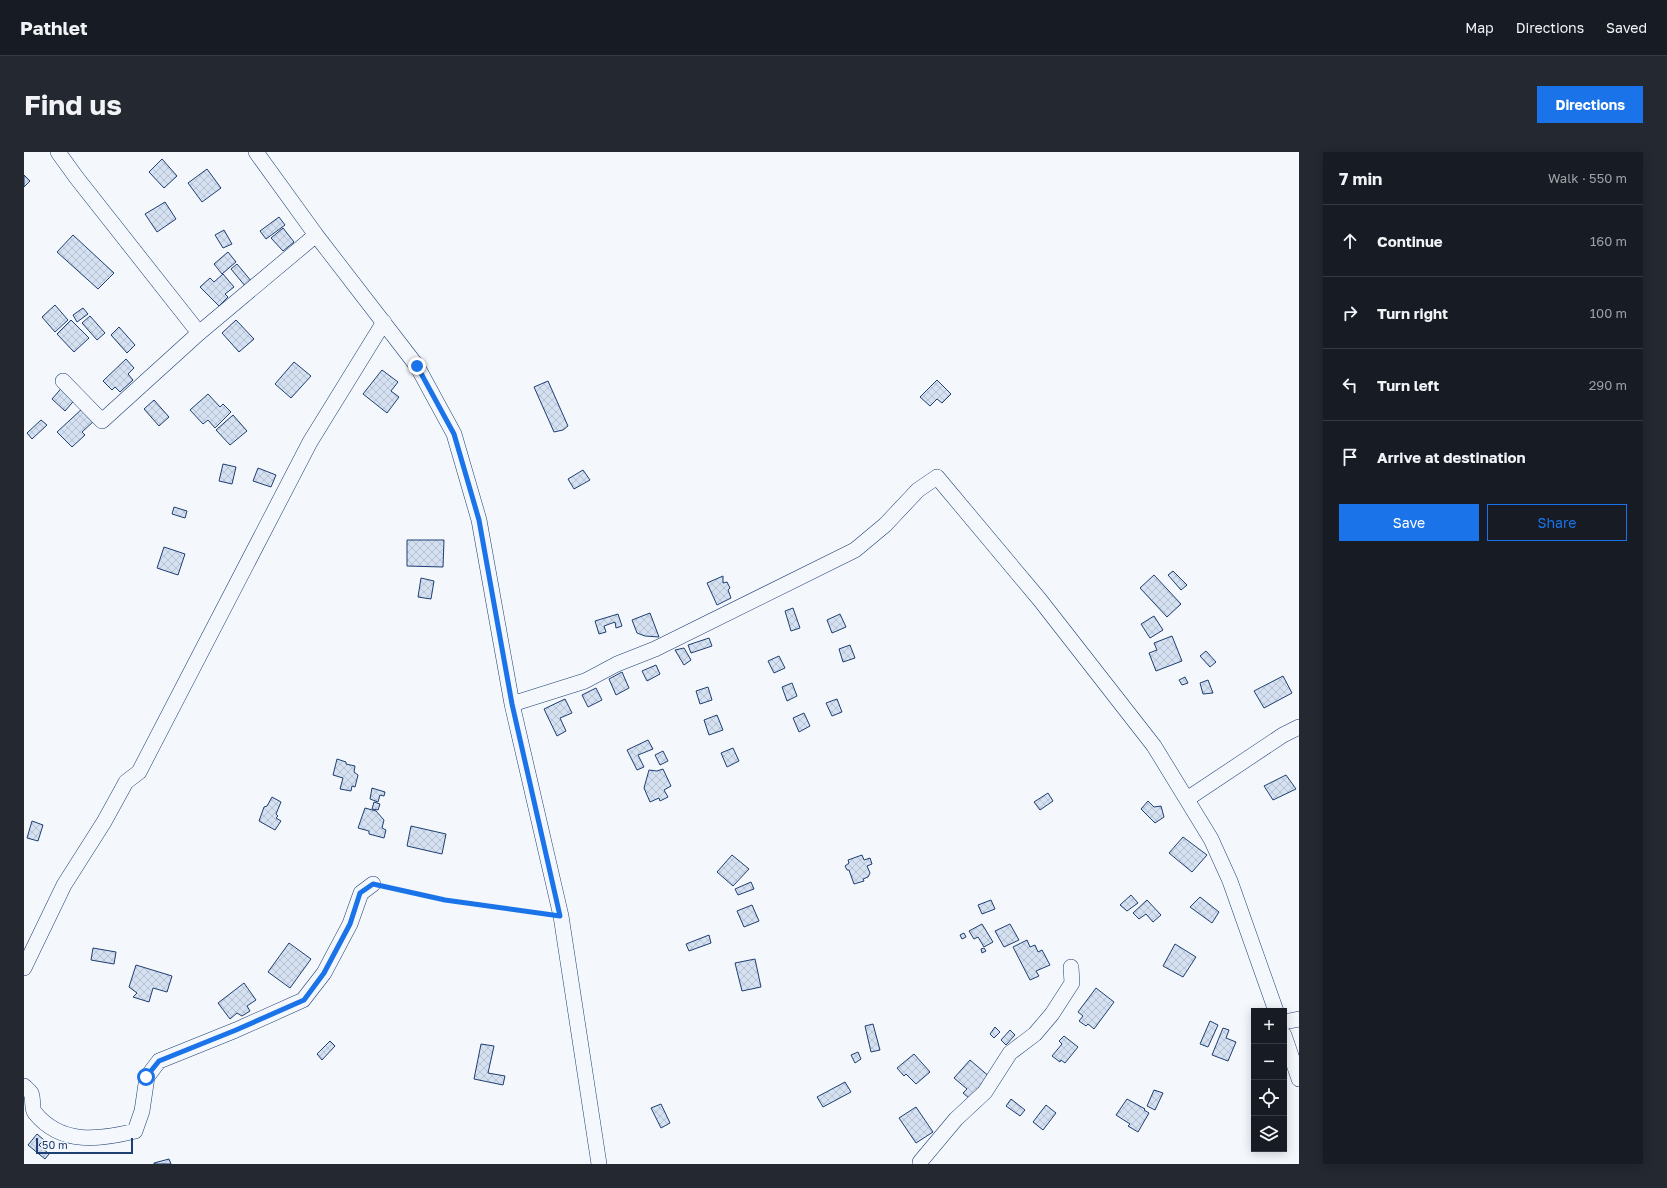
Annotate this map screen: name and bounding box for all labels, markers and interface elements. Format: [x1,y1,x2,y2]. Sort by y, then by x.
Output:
text: Pathlet [20,16,88,39]
text: Map [1465,19,1494,36]
text: Directions [1516,19,1584,36]
text: Saved [1606,19,1647,36]
button: Directions [1537,86,1643,123]
text: Find us [24,88,122,121]
text: 7 min [1339,168,1382,189]
text: Walk · 550 m [1548,170,1627,186]
icon: ahead [1339,230,1361,252]
text: Continue [1377,232,1443,250]
text: 160 m [1590,233,1627,249]
icon: right [1339,302,1361,324]
text: Turn right [1377,304,1448,322]
text: 100 m [1590,305,1627,321]
route end [408,357,426,375]
icon: left [1339,374,1361,396]
text: Turn left [1377,376,1439,394]
text: 290 m [1589,377,1627,393]
icon: arrive [1339,446,1361,468]
text: Arrive at destination [1377,448,1526,466]
button: Save [1339,504,1479,541]
button: Share [1487,504,1627,541]
map controls [1251,1008,1287,1152]
button: + [1251,1008,1287,1044]
button: − [1251,1044,1287,1080]
route start [137,1068,155,1086]
button: locate [1251,1080,1287,1116]
button: layers [1251,1116,1287,1152]
scale bar [36,1136,133,1155]
text: 50 m [42,1138,68,1151]

